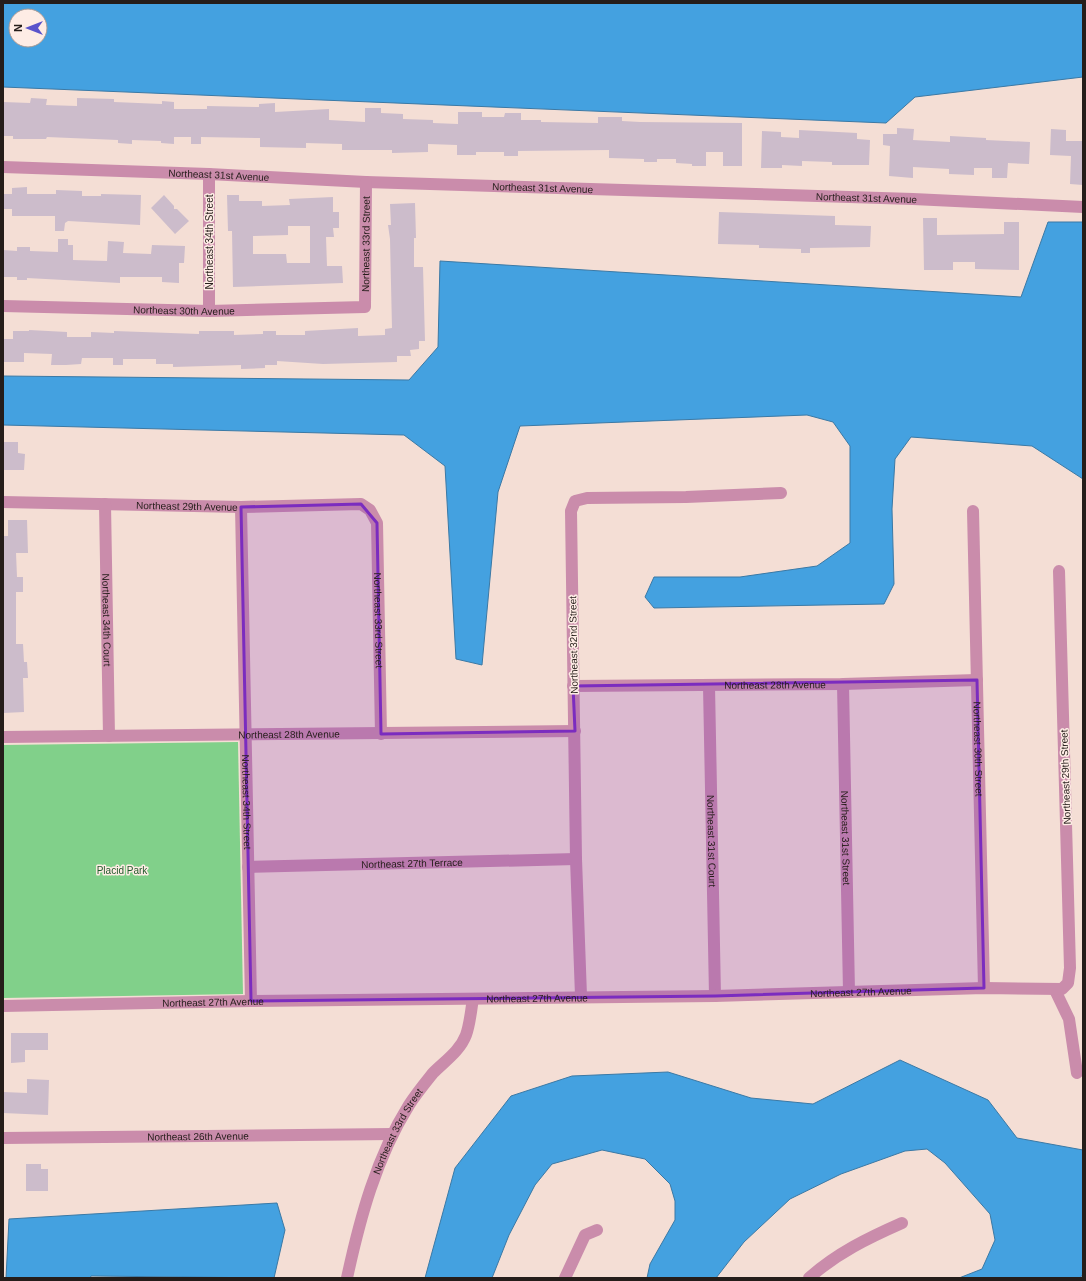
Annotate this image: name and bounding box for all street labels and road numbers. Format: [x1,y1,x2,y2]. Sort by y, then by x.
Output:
street label: Northeast 31st Avenue [168,168,270,183]
street label: Northeast 31st Avenue [492,181,594,195]
street label: Northeast 31st Avenue [816,191,918,205]
street label: Northeast 34th Street [204,194,215,290]
street label: Northeast 33rd Street [360,196,372,292]
street label: Northeast 30th Avenue [133,304,235,317]
street label: Northeast 29th Avenue [136,500,238,513]
street label: Northeast 33rd Street [372,572,385,668]
street label: Northeast 34th Court [100,573,113,667]
street label: Northeast 32nd Street [567,596,580,694]
street label: Northeast 28th Avenue [724,679,826,691]
street label: Northeast 30th Street [971,701,985,797]
street label: Northeast 28th Avenue [238,728,340,741]
street label: Northeast 29th Street [1058,729,1073,825]
street label: Northeast 34th Street [240,754,253,850]
street label: Northeast 31st Street [839,791,852,886]
street label: Northeast 31st Court [705,795,718,887]
street label: Northeast 27th Terrace [361,857,463,870]
street label: Northeast 27th Avenue [810,985,912,999]
street label: Northeast 27th Avenue [486,992,588,1004]
street label: Northeast 27th Avenue [162,996,264,1009]
street label: Northeast 33rd Street [371,1086,425,1176]
street label: Northeast 26th Avenue [147,1130,249,1143]

